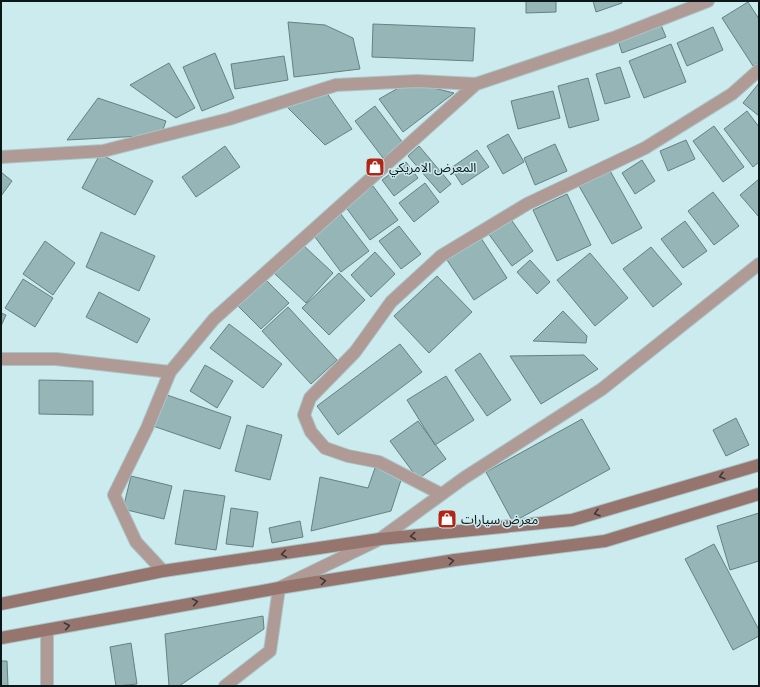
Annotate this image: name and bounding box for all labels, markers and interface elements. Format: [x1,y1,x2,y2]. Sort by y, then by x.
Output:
shop icon: المعرض الامريكي [364,156,386,178]
place label: المعرض الامريكي [389,159,476,178]
one-way arrow [718,471,725,480]
shop icon: معرض سيارات [436,508,458,530]
one-way arrow [594,508,601,517]
place label: معرض سيارات [461,511,538,528]
one-way arrow [410,531,416,540]
one-way arrow [281,549,287,557]
one-way arrow [448,557,455,566]
one-way arrow [320,577,326,586]
one-way arrow [192,598,198,607]
one-way arrow [64,622,70,631]

